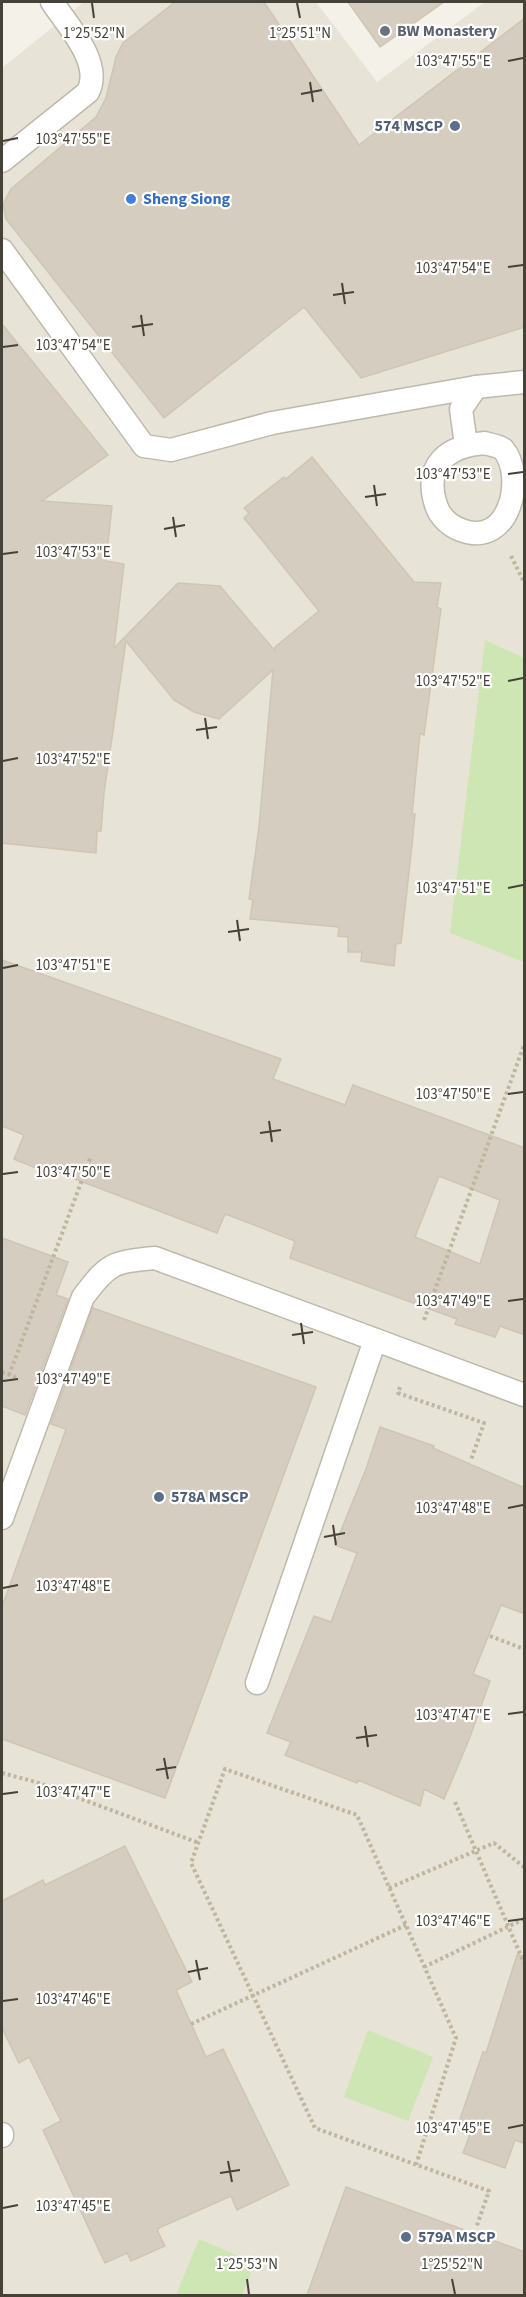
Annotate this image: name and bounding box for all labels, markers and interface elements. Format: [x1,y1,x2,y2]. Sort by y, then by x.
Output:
place label: BW Monastery [397,20,498,42]
text: 1°25'52"N [63,23,125,44]
text: 1°25'51"N [269,23,331,44]
marker: BW Monastery [378,24,392,38]
text: 103°47'55"E [415,51,491,72]
place label: 574 MSCP [375,115,443,137]
marker: 574 MSCP [448,119,462,133]
text: 103°47'55"E [35,129,111,150]
place label: Sheng Siong [143,188,231,210]
marker: Sheng Siong [124,192,138,206]
text: 103°47'54"E [415,258,491,279]
text: 103°47'54"E [35,335,111,356]
text: 103°47'53"E [415,464,491,485]
text: 103°47'53"E [35,542,111,563]
text: 103°47'52"E [415,671,491,692]
text: 103°47'52"E [35,749,111,770]
text: 103°47'51"E [415,878,491,899]
text: 103°47'51"E [35,955,111,976]
text: 103°47'50"E [415,1084,491,1105]
text: 103°47'50"E [35,1162,111,1183]
text: 103°47'49"E [415,1291,491,1312]
text: 103°47'49"E [35,1369,111,1390]
place label: 578A MSCP [171,1486,249,1508]
marker: 578A MSCP [152,1490,166,1504]
text: 103°47'48"E [415,1498,491,1519]
text: 103°47'48"E [35,1576,111,1597]
text: 103°47'47"E [415,1705,491,1726]
text: 103°47'47"E [35,1782,111,1803]
text: 103°47'46"E [415,1911,491,1932]
text: 103°47'46"E [35,1989,111,2010]
text: 103°47'45"E [415,2118,491,2139]
text: 103°47'45"E [35,2196,111,2217]
place label: 579A MSCP [418,2226,496,2248]
marker: 579A MSCP [399,2230,413,2244]
text: 1°25'53"N [216,2254,278,2275]
text: 1°25'52"N [421,2254,483,2275]

